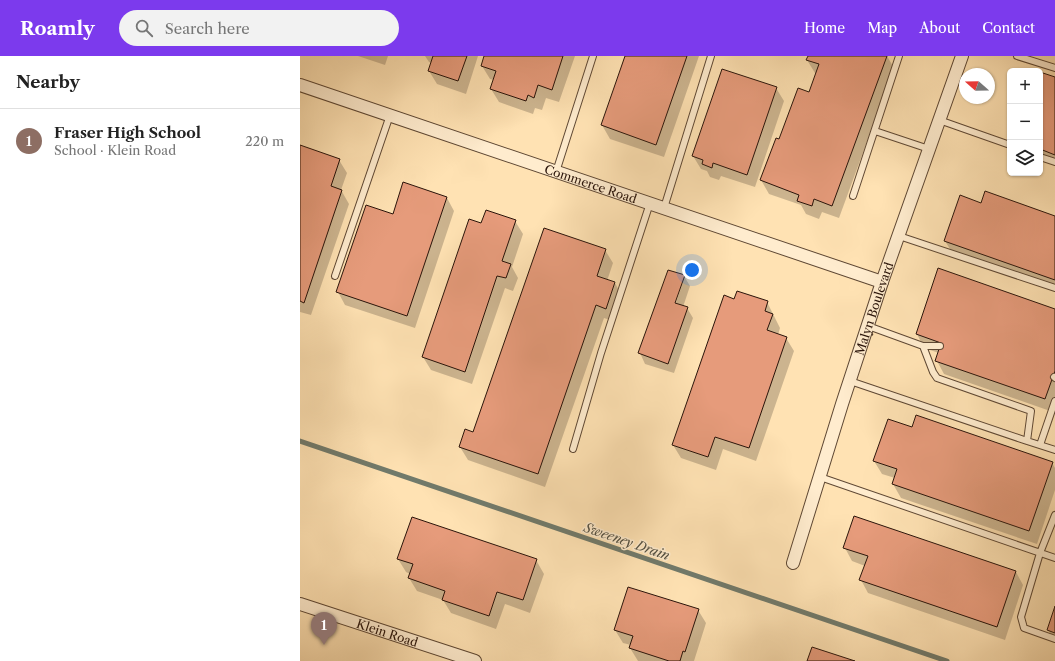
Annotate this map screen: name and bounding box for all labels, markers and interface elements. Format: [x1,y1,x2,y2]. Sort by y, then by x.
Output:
search box [119,10,399,46]
text: Roamly [20,17,95,40]
icon: search [133,17,155,39]
text: Search here [165,19,250,38]
text: Home [804,19,845,37]
text: Map [867,19,897,37]
text: About [919,19,960,37]
text: Contact [982,19,1035,37]
north arrow [959,68,995,104]
map controls [1007,68,1043,176]
button: + [1007,68,1043,104]
text: Nearby [16,72,80,92]
button: − [1007,104,1043,140]
text: Fraser High School [54,123,201,142]
text: 1 [26,133,32,149]
text: 220 m [245,133,284,149]
button: layers [1007,140,1043,176]
text: School · Klein Road [54,142,176,158]
street label: Commerce Road [543,161,640,206]
street label: Malyn Boulevard [851,259,896,357]
your location [682,260,702,280]
water label: Sweeney Drain [581,519,672,563]
pin: 1 [311,612,337,645]
street label: Klein Road [355,615,421,650]

